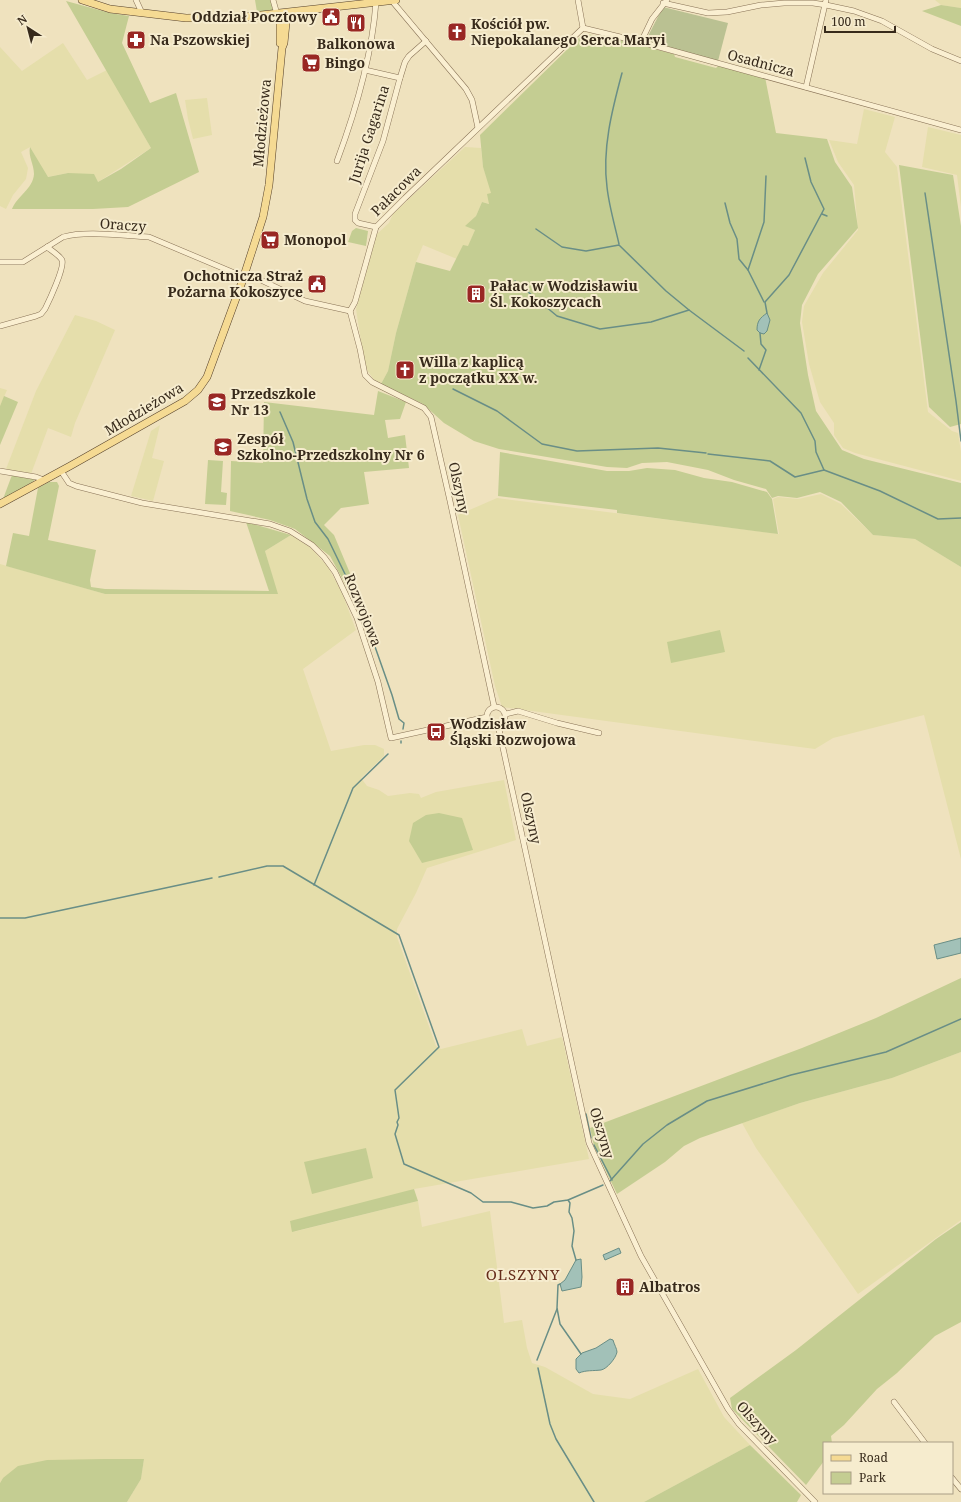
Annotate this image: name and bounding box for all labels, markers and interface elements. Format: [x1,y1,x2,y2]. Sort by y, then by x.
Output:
public building icon: Oddział Pocztowy [320,6,342,28]
place label: Oddział Pocztowy [192,7,318,26]
north arrow [8,8,48,48]
scale bar [825,8,895,34]
text: N [14,11,30,28]
restaurant icon: Balkonowa [345,12,367,34]
text: 100 m [831,13,866,30]
place label: Kościół pw. Niepokalanego Serca Maryi [471,14,666,49]
church icon: Kościół pw. Niepokalanego Serca Maryi [446,21,468,43]
pharmacy icon: Na Pszowskiej [125,29,147,51]
place label: Na Pszowskiej [150,30,250,49]
place label: Balkonowa [317,34,395,53]
street label: Osadnicza [726,44,797,81]
supermarket icon: Bingo [300,52,322,74]
place label: Bingo [325,53,365,72]
street label: Młodzieżowa [248,78,275,168]
street label: Jurija Gagarina [343,82,393,186]
street label: Pałacowa [366,161,425,220]
street label: Oraczy [99,213,147,236]
supermarket icon: Monopol [259,229,281,251]
place label: Monopol [284,230,346,249]
place label: Ochotnicza Straż Pożarna Kokoszyce [168,266,303,301]
public building icon: Ochotnicza Straż Pożarna Kokoszyce [306,273,328,295]
place label: Pałac w Wodzisławiu Śl. Kokoszycach [490,276,638,311]
building icon: Pałac w Wodzisławiu Śl. Kokoszycach [465,283,487,305]
place label: Willa z kaplicą z początku XX w. [419,352,538,387]
church icon: Willa z kaplicą z początku XX w. [394,359,416,381]
street label: Młodzieżowa [101,378,187,440]
place label: Przedszkole Nr 13 [231,384,316,419]
school or university icon: Przedszkole Nr 13 [206,391,228,413]
place label: Zespół Szkolno-Przedszkolny Nr 6 [237,429,425,464]
school or university icon: Zespół Szkolno-Przedszkolny Nr 6 [212,436,234,458]
street label: Olszyny [445,460,474,516]
street label: Rozwojowa [340,571,387,649]
place label: Wodzisław Śląski Rozwojowa [450,714,576,749]
bus stop icon: Wodzisław Śląski Rozwojowa [425,721,447,743]
street label: Olszyny [517,790,546,846]
street label: Olszyny [586,1105,619,1161]
district label: OLSZYNY [486,1264,560,1284]
building icon: Albatros [614,1276,636,1298]
place label: Albatros [639,1277,701,1296]
street label: Olszyny [733,1397,782,1449]
legend [823,1442,953,1494]
text: Road [859,1449,889,1466]
text: Park [859,1469,887,1486]

